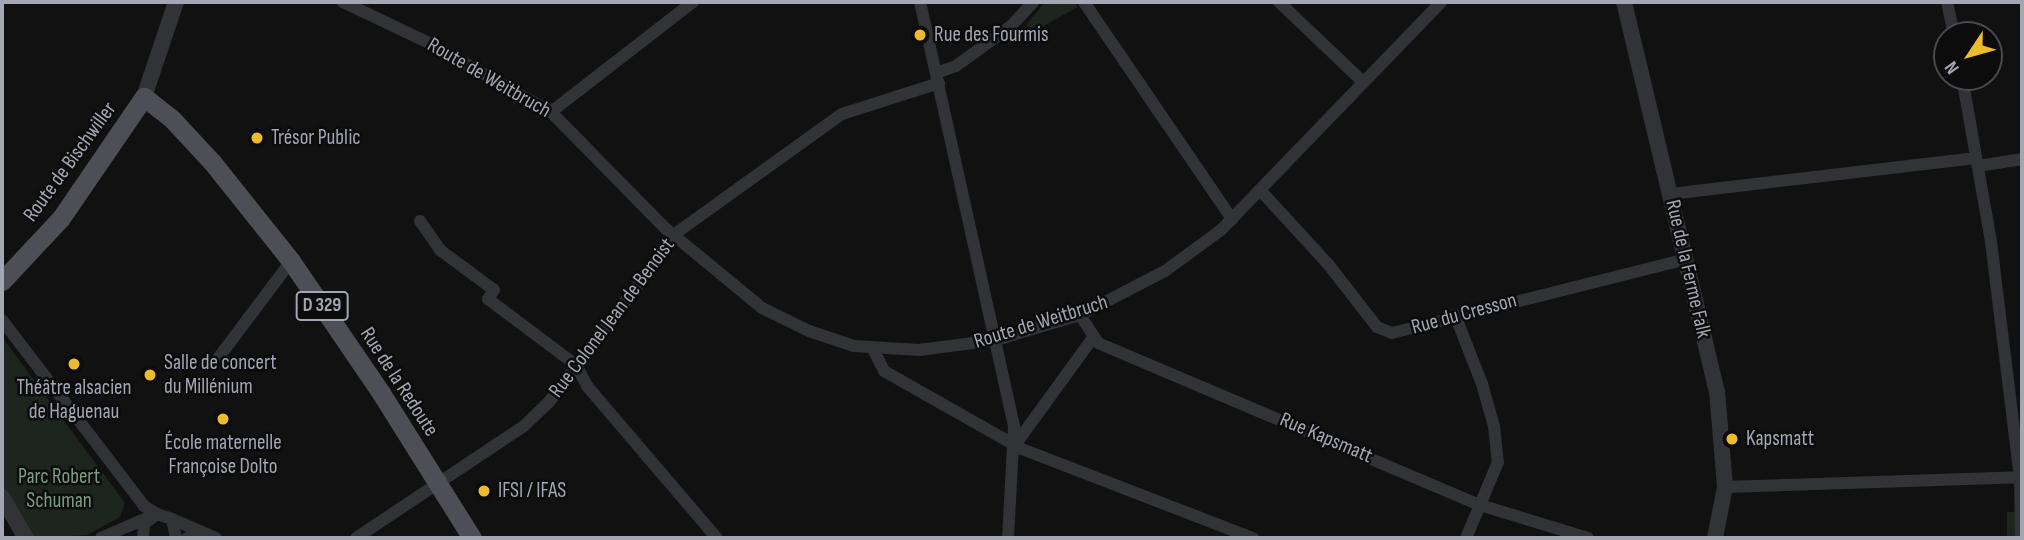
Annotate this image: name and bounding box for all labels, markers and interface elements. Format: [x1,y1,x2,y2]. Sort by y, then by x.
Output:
north arrow [1933,21,2003,91]
place label: Rue des Fourmis [934,22,1048,48]
marker: Rue des Fourmis [912,27,928,43]
street label: Route de Weitbruch [423,32,555,124]
text: N [1940,57,1965,78]
street label: Route de Bischwiller [18,97,122,227]
place label: Trésor Public [271,125,361,151]
marker: Trésor Public [249,130,265,146]
street label: Rue de la Ferme Falk [1660,197,1716,341]
street label: Rue Colonel Jean de Benoist [544,233,680,403]
street label: Rue du Cresson [1409,288,1519,340]
road number: D 329 [294,290,350,322]
street label: Route de Weitbruch [971,290,1111,354]
street label: Rue de la Redoute [354,323,444,441]
place label: Salle de concert du Millénium [164,350,277,400]
marker: Théâtre alsacien de Haguenau [66,356,82,372]
marker: Salle de concert du Millénium [142,367,158,383]
place label: Théâtre alsacien de Haguenau [17,375,131,425]
street label: Rue Kapsmatt [1276,407,1376,469]
marker: École maternelle Françoise Dolto [215,411,231,427]
place label: Kapsmatt [1746,426,1814,452]
place label: École maternelle Françoise Dolto [164,430,282,480]
marker: Kapsmatt [1724,431,1740,447]
park label: Parc Robert Schuman [18,464,100,514]
place label: IFSI / IFAS [498,478,566,504]
marker: IFSI / IFAS [476,483,492,499]

